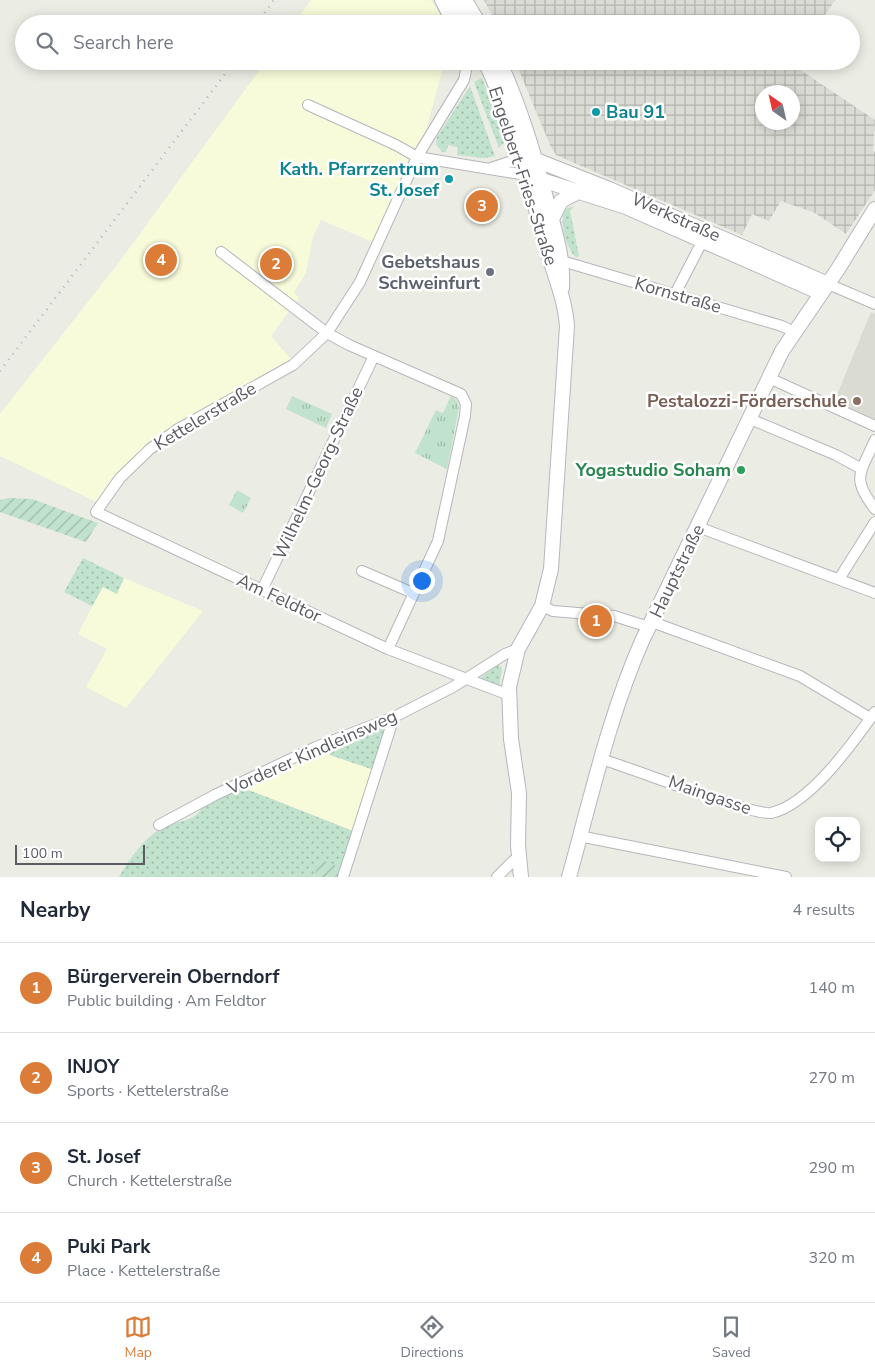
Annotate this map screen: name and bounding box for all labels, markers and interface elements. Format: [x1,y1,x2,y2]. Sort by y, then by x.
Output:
search box [15,15,860,70]
icon: search [33,29,61,57]
text: Search here [73,30,174,56]
street label: Engelbert-Fries-Straße [483,84,563,268]
north arrow [755,85,800,130]
place label: Bau 91 [606,100,665,124]
marker: Bau 91 [590,106,602,118]
place label: Kath. Pfarrzentrum St. Josef [279,157,439,202]
marker: Kath. Pfarrzentrum St. Josef [443,173,455,185]
pin: 3 [466,187,498,225]
street label: Werkstraße [628,187,724,247]
pin: 4 [145,241,177,279]
pin: 2 [260,245,292,283]
place label: Gebetshaus Schweinfurt [378,250,480,295]
marker: Gebetshaus Schweinfurt [484,266,496,278]
street label: Kornstraße [632,271,724,319]
street label: Kettelerstraße [150,376,260,456]
street label: Wilhelm-Georg-Straße [267,383,369,563]
place label: Pestalozzi-Förderschule [647,389,847,413]
marker: Pestalozzi-Förderschule [851,395,863,407]
place label: Yogastudio Soham [575,458,731,482]
marker: Yogastudio Soham [735,464,747,476]
street label: Hauptstraße [644,520,710,622]
street label: Am Feldtor [233,568,326,628]
your location [409,568,435,594]
pin: 1 [580,602,612,640]
street label: Vorderer Kindleinsweg [222,704,401,801]
street label: Maingasse [665,770,755,820]
map controls [815,817,860,862]
button: locate [815,817,860,862]
scale bar [15,842,145,865]
text: 100 m [22,844,63,863]
text: Nearby [20,896,90,924]
text: 4 results [793,899,855,921]
text: Bürgerverein Oberndorf [67,964,279,990]
text: 1 [31,977,41,999]
text: 140 m [808,977,855,999]
text: Public building · Am Feldtor [67,990,266,1012]
text: INJOY [67,1054,119,1080]
text: 2 [31,1067,41,1089]
text: 270 m [808,1067,855,1089]
text: Sports · Kettelerstraße [67,1080,229,1102]
text: St. Josef [67,1144,141,1170]
text: 3 [31,1157,41,1179]
text: 290 m [808,1157,855,1179]
text: Church · Kettelerstraße [67,1170,232,1192]
text: Puki Park [67,1234,150,1260]
text: 4 [31,1247,41,1269]
text: 320 m [808,1247,855,1269]
text: Place · Kettelerstraße [67,1260,220,1282]
tab: Map [124,1313,152,1362]
tab: Directions [401,1313,464,1362]
tab: Saved [712,1313,751,1362]

